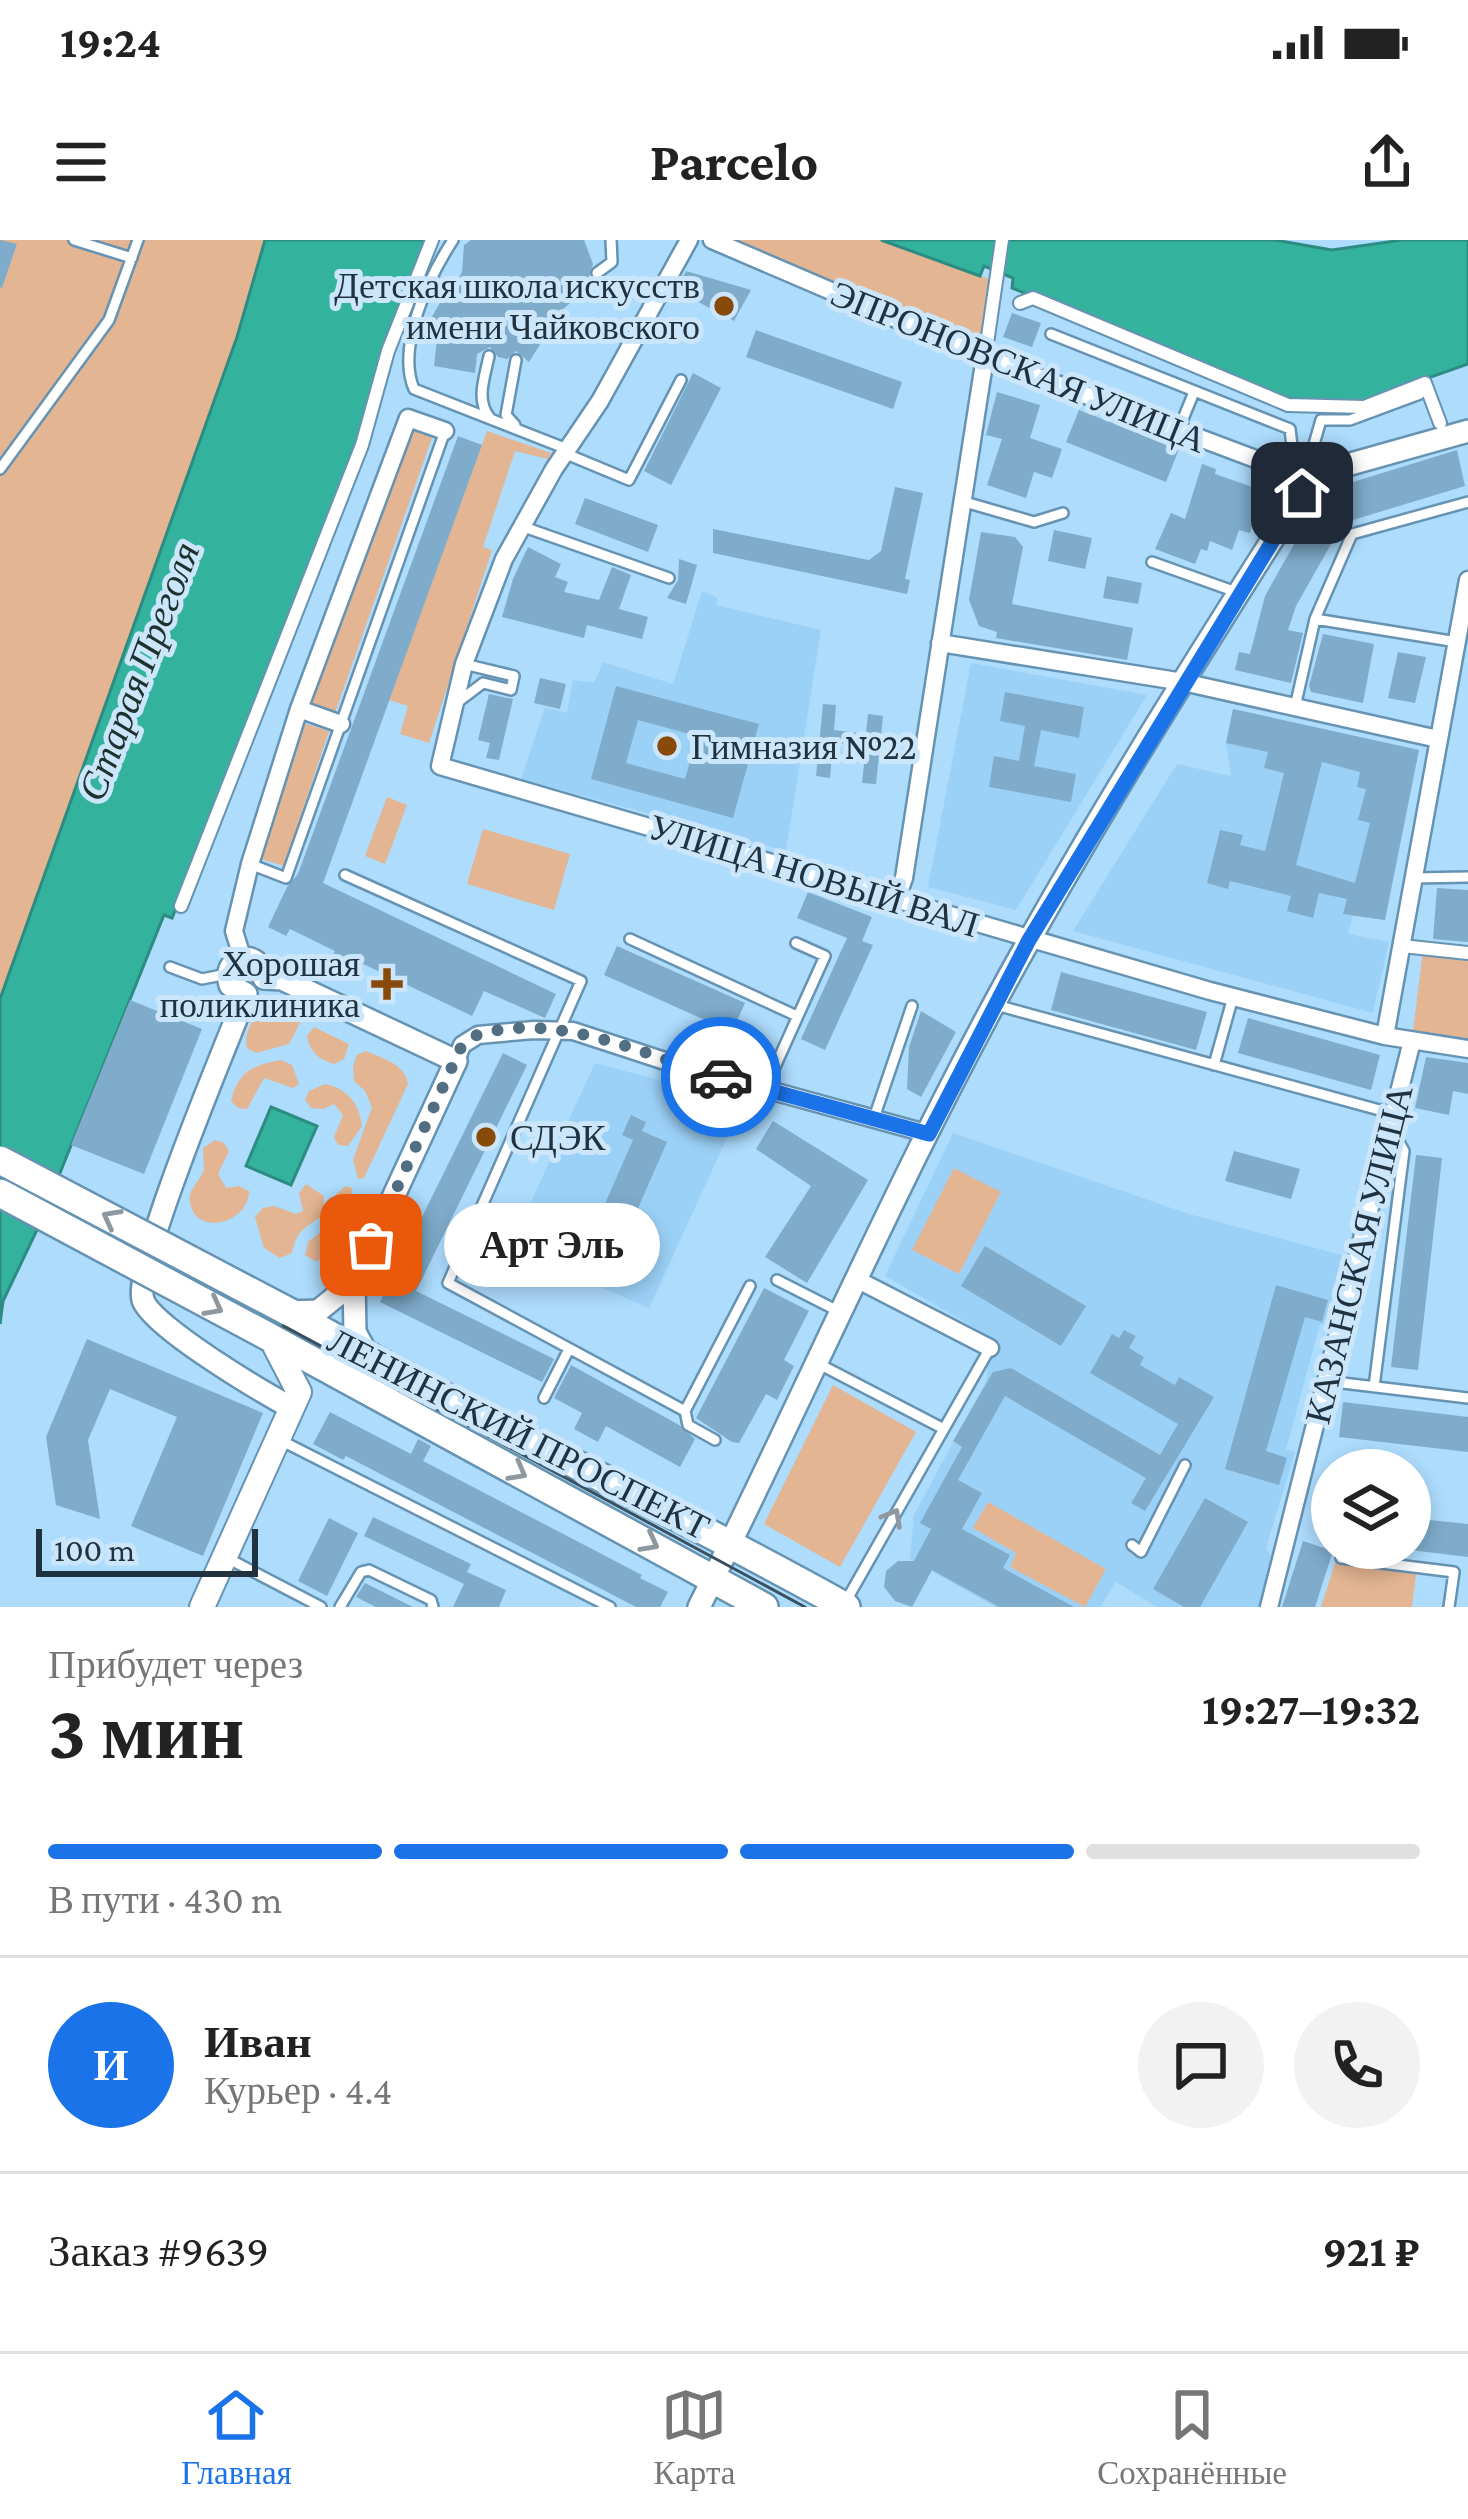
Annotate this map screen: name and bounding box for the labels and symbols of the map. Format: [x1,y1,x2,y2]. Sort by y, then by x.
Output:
place label: Детская школа искусств имени Чайковского [334,266,700,347]
street label: ЭПРОНОВСКАЯ УЛИЦА [825,273,1212,461]
marker: Детская школа искусств имени Чайковского [711,293,737,319]
pin [1251,442,1353,544]
water label: Старая Преголя [69,536,208,807]
place label: Гимназия №22 [691,727,916,767]
marker: Гимназия №22 [654,733,680,759]
street label: УЛИЦА НОВЫЙ ВАЛ [644,807,984,945]
place label: Хорошая поликлиника [160,944,360,1025]
marker: Хорошая поликлиника [371,968,403,1000]
courier [661,1017,781,1137]
street label: КАЗАНСКАЯ УЛИЦА [1297,1081,1420,1428]
place label: СДЭК [510,1118,606,1158]
marker: СДЭК [473,1124,499,1150]
pin [320,1194,422,1296]
callout: Арт Эль [443,1203,659,1287]
one-way arrow [102,1209,123,1232]
one-way arrow [202,1293,223,1316]
street label: ЛЕНИНСКИЙ ПРОСПЕКТ [321,1320,716,1548]
one-way arrow [505,1458,526,1481]
one-way arrow [879,1508,902,1530]
scale bar [36,1523,258,1576]
one-way arrow [638,1529,659,1552]

